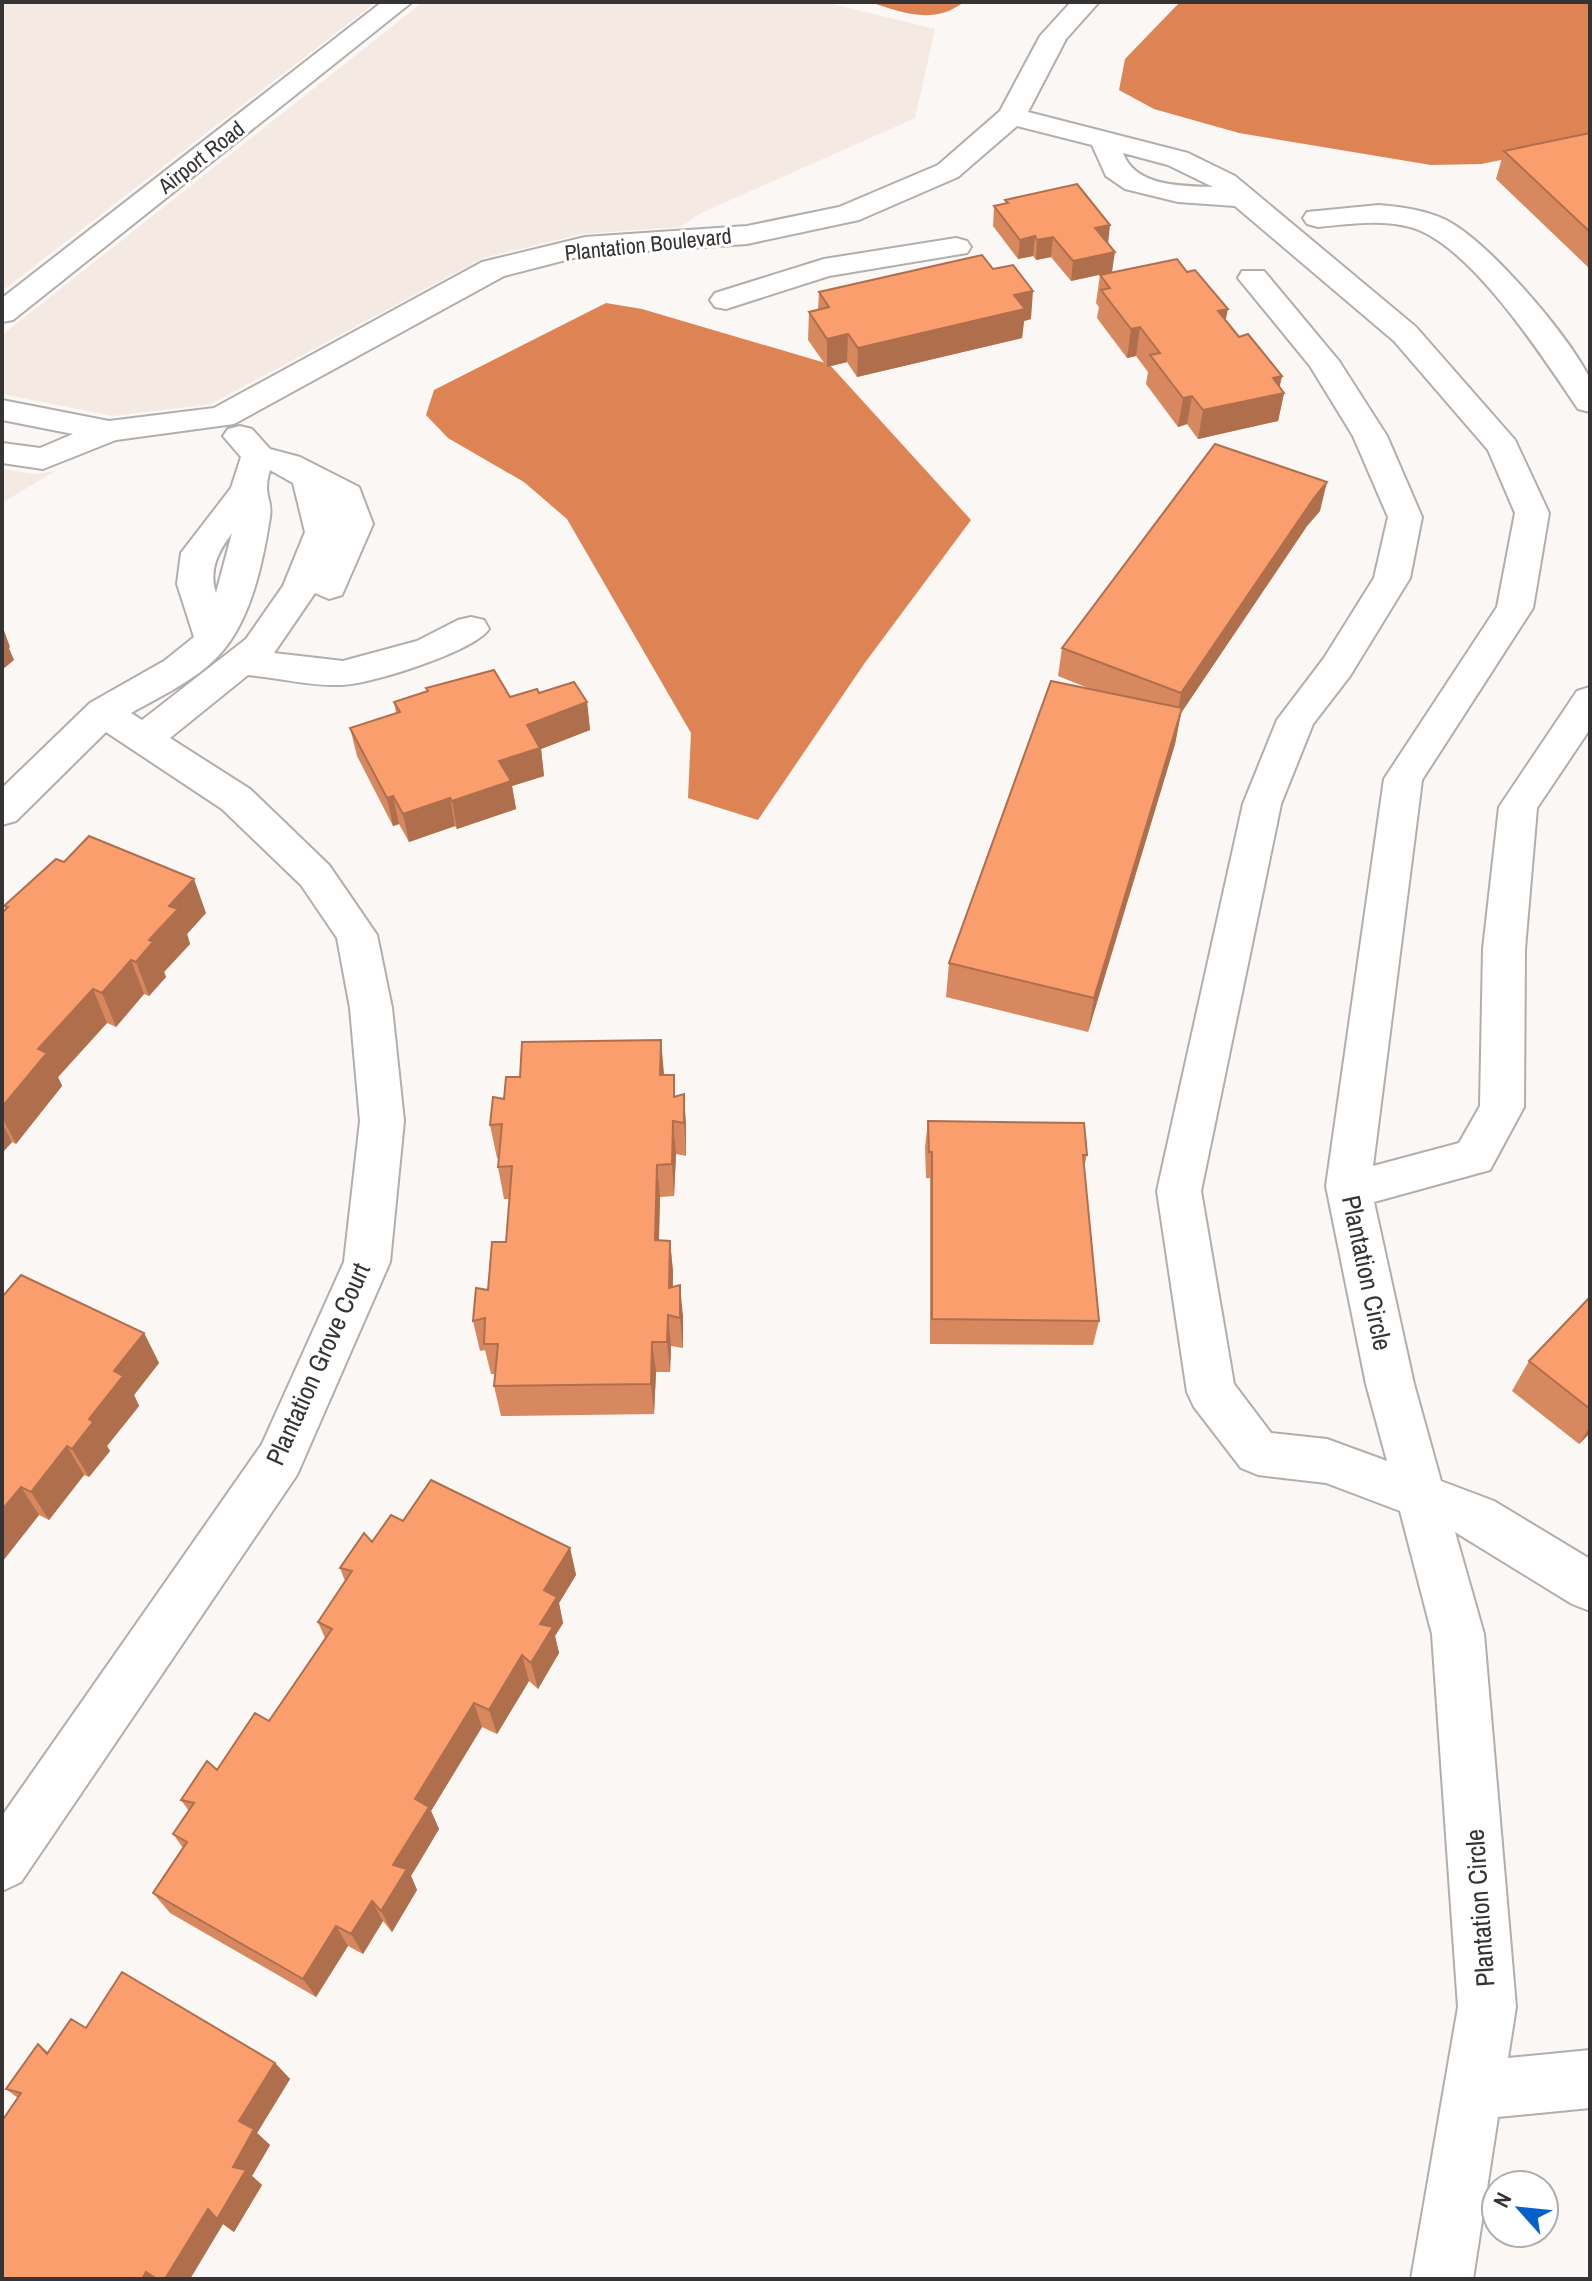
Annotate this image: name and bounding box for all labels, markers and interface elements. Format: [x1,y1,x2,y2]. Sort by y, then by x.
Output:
street label: Airport Road [151,114,251,201]
street label: Plantation Boulevard [563,220,733,268]
street label: Plantation Circle [1334,1192,1401,1354]
street label: Plantation Grove Court [257,1257,378,1471]
street label: Plantation Circle [1457,1828,1502,1988]
north arrow [1480,2169,1560,2249]
text: N [1486,2187,1519,2213]

